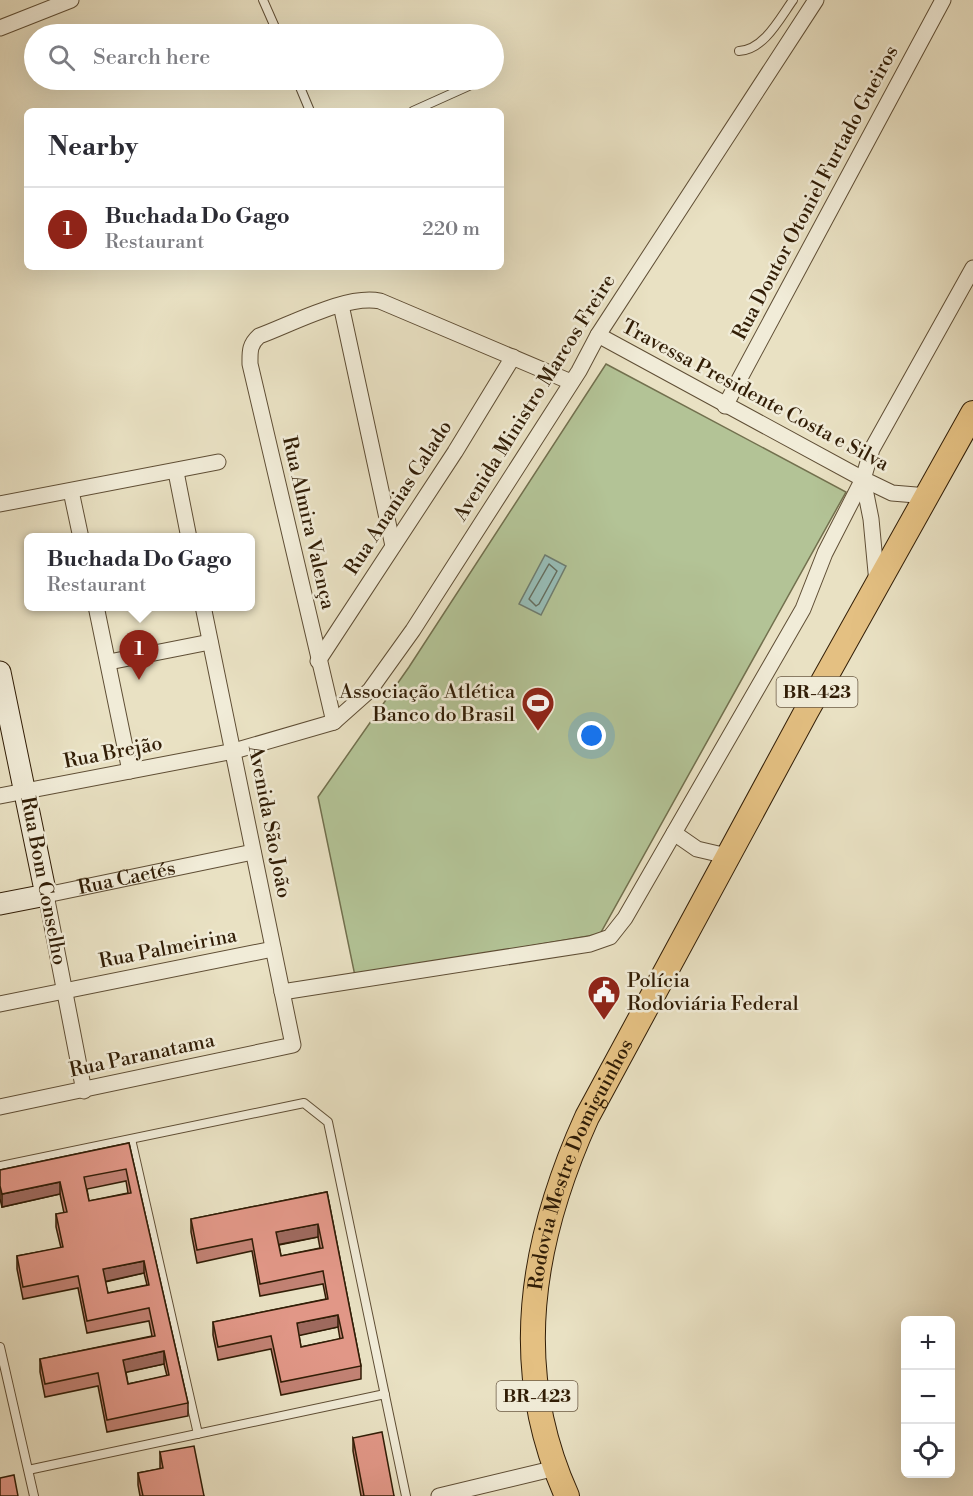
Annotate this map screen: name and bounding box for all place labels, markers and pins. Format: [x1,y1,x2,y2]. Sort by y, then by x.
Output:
pin: 1 [120,630,158,680]
place label: Associação Atlética Banco do Brasil [338,680,516,728]
sports icon: Associação Atlética Banco do Brasil [520,685,556,732]
place label: Polícia Rodoviária Federal [627,969,799,1017]
public building icon: Polícia Rodoviária Federal [586,974,622,1021]

